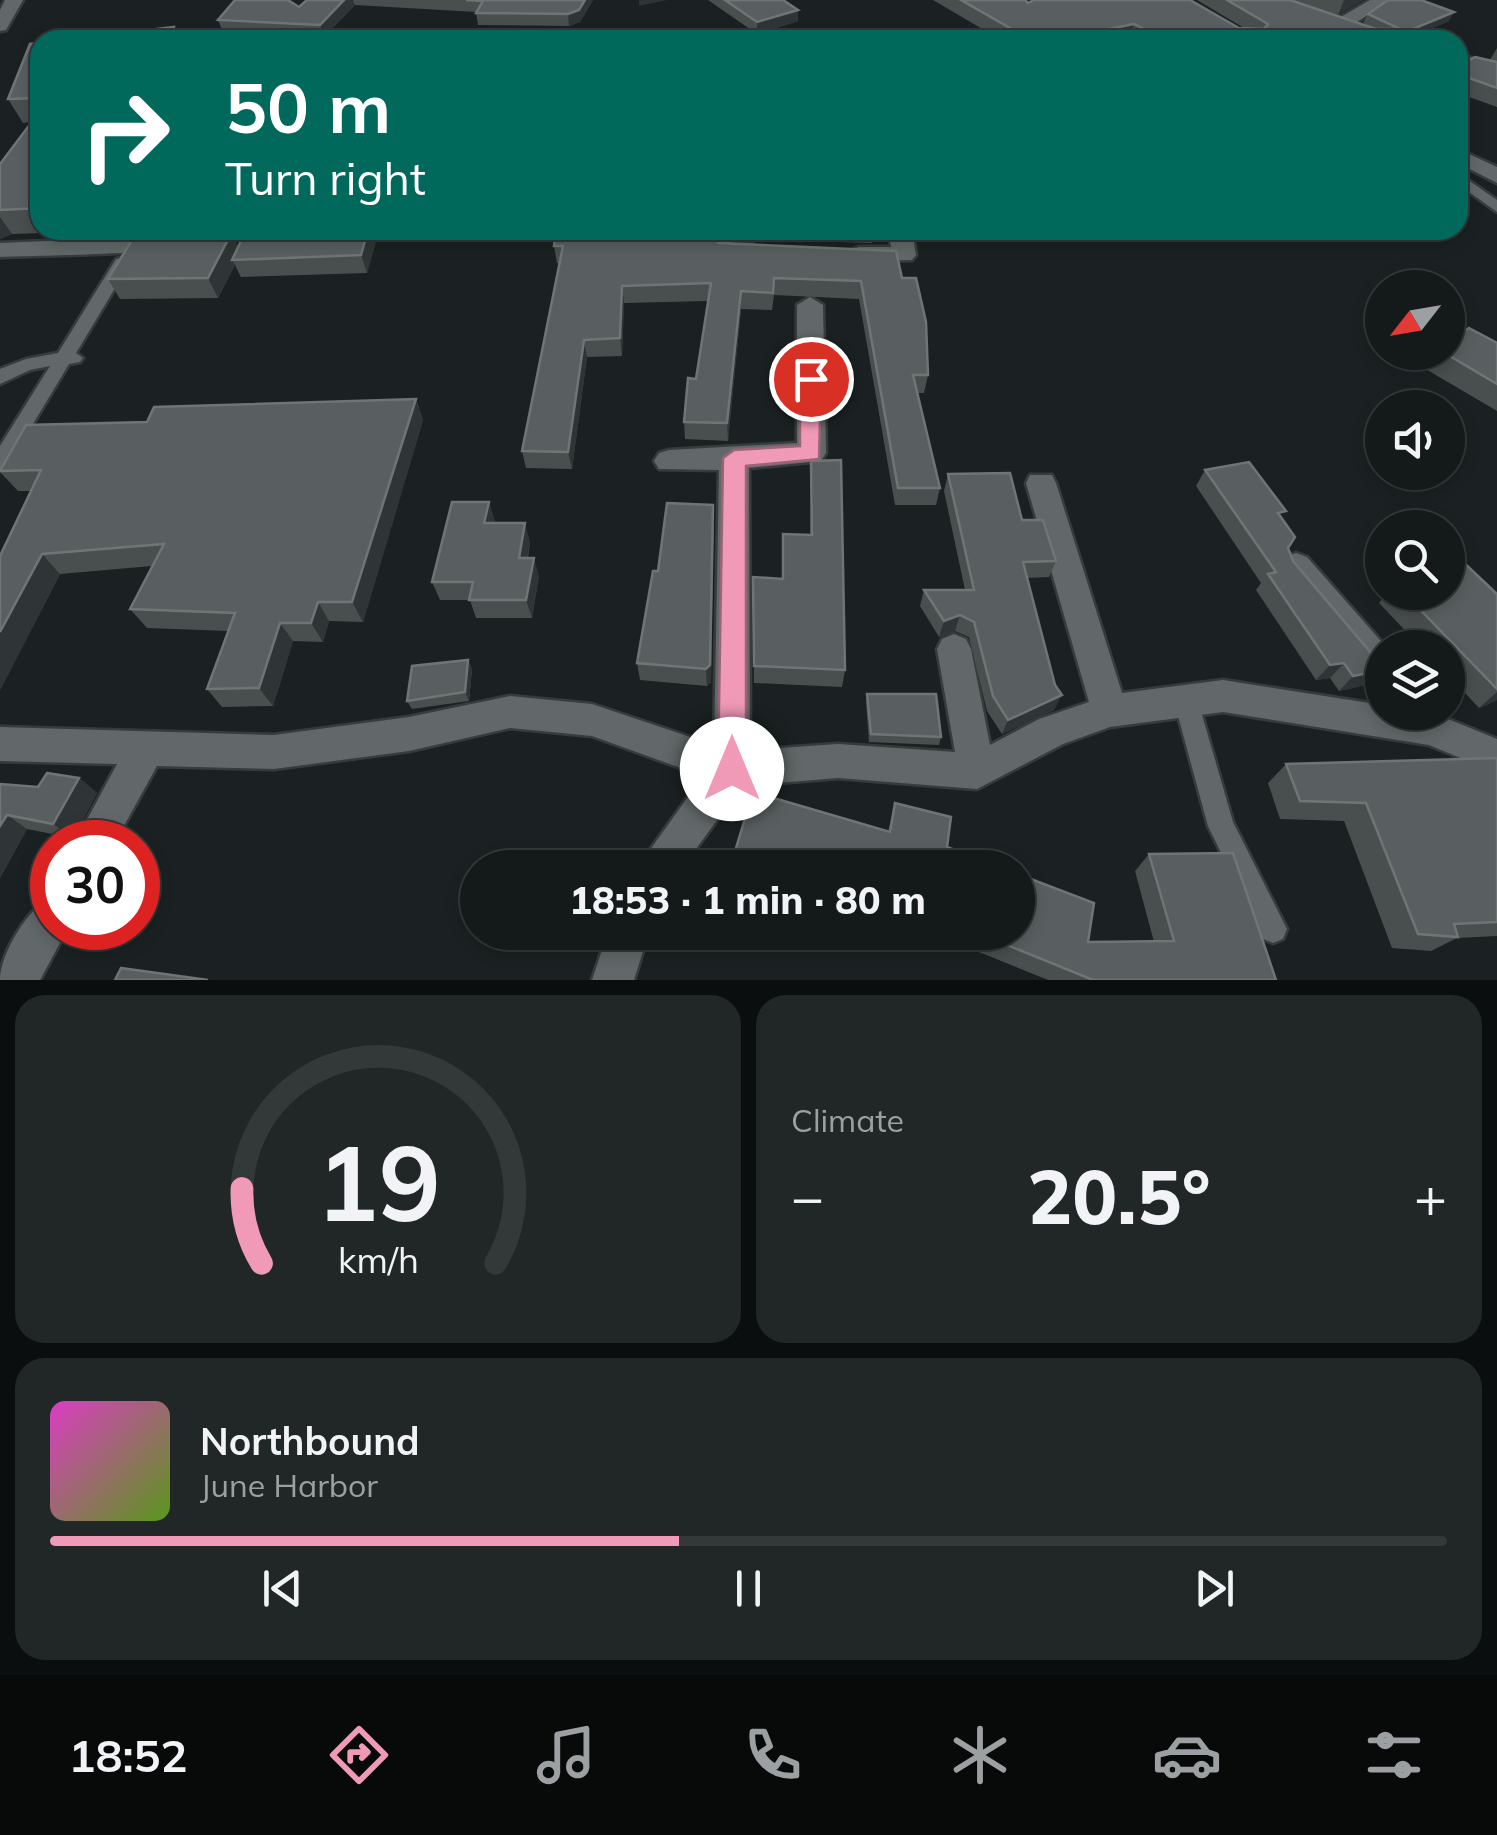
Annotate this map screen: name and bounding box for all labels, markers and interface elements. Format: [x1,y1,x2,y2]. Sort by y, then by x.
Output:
text: 50 m [225,63,391,151]
icon: right [60,70,190,200]
text: Turn right [225,150,426,206]
north arrow [1365,270,1465,370]
map controls [1365,270,1465,730]
pin [769,337,854,422]
icon: arrive [784,352,839,407]
button: sound [1365,390,1465,490]
button: search [1365,510,1465,610]
button: layers [1365,630,1465,730]
position arrow [680,717,784,821]
speed limit sign: 30 [30,820,160,950]
text: 18:53 · 1 min · 80 m [569,876,926,924]
text: Climate [791,1100,904,1140]
text: 19 [316,1116,440,1247]
text: 20.5° [1027,1149,1211,1243]
text: − [791,1162,824,1231]
text: + [1414,1162,1447,1231]
text: km/h [338,1237,418,1282]
text: Northbound [200,1417,420,1465]
text: June Harbor [200,1465,378,1505]
icon: previous [255,1561,310,1616]
icon: pause [721,1561,776,1616]
icon: next [1187,1561,1242,1616]
icon: directions [324,1720,394,1790]
icon: music [531,1720,601,1790]
icon: phone [738,1720,808,1790]
icon: climate [945,1720,1015,1790]
icon: car [1152,1720,1222,1790]
icon: filters [1359,1720,1429,1790]
text: 18:52 [68,1727,188,1783]

